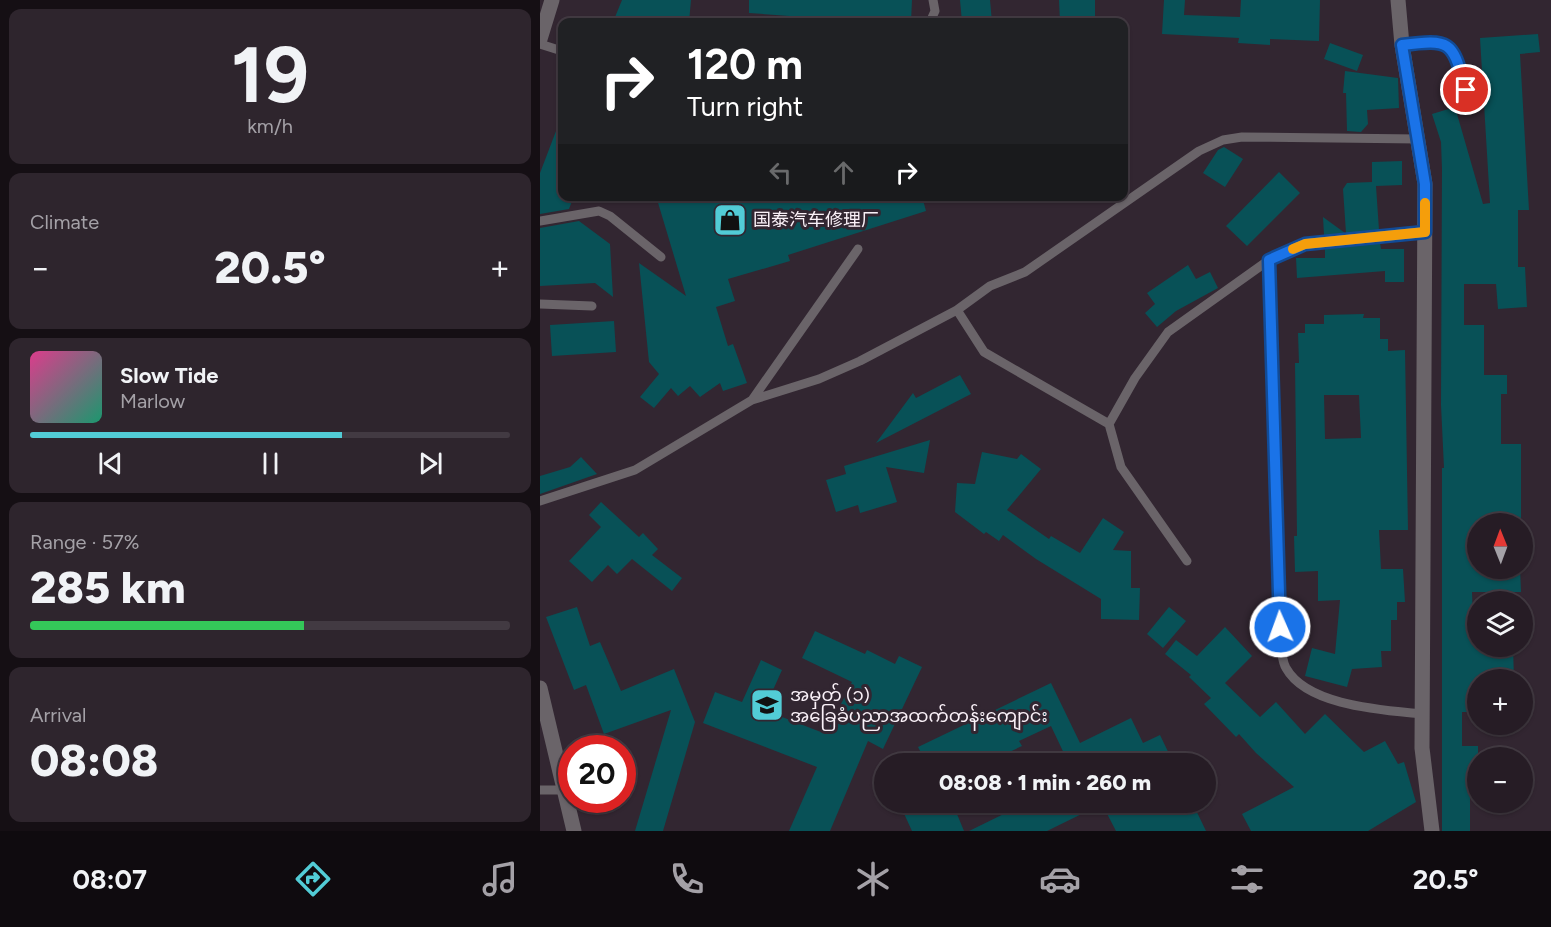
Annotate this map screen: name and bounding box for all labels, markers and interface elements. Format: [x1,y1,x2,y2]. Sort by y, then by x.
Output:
text: 19 [231,28,309,122]
text: 120 m [687,39,803,90]
icon: right [588,42,666,120]
pin [1440,64,1491,115]
icon: arrive [1449,73,1482,106]
text: Turn right [687,90,803,123]
text: km/h [247,114,293,138]
icon: left [764,156,797,189]
icon: ahead [827,156,860,189]
icon: right [890,156,923,189]
shop icon: 国泰汽车修理厂 [712,202,748,238]
place label: 国泰汽车修理厂 [753,209,879,231]
text: Climate [30,210,99,234]
text: 20.5° [214,240,326,294]
text: − [30,248,51,287]
text: + [489,248,510,287]
text: Slow Tide [120,362,219,389]
text: Marlow [120,389,185,413]
icon: previous [94,447,127,480]
icon: pause [254,447,287,480]
icon: next [414,447,447,480]
north arrow [1467,513,1533,579]
map controls [1467,513,1533,813]
text: Range · 57% [30,530,139,554]
text: 285 km [30,560,186,614]
button: layers [1467,591,1533,657]
position arrow [1248,595,1312,659]
button: + [1467,669,1533,735]
place label: အမှတ် (၁) အခြေခံပညာအထက်တန်းကျောင်း [790,682,1048,731]
school or university icon: အမှတ် (၁) အခြေခံပညာအထက်တန်းကျောင်း [749,687,785,723]
text: Arrival [30,703,86,727]
text: 08:08 [30,733,158,787]
speed limit sign: 20 [558,735,636,813]
button: − [1467,747,1533,813]
text: 08:08 · 1 min · 260 m [939,769,1151,796]
icon: directions [292,858,334,900]
icon: music [479,858,521,900]
icon: phone [666,858,708,900]
icon: climate [852,858,894,900]
icon: car [1039,858,1081,900]
icon: filters [1226,858,1268,900]
text: 08:07 [72,863,147,896]
text: 20.5° [1413,863,1479,896]

